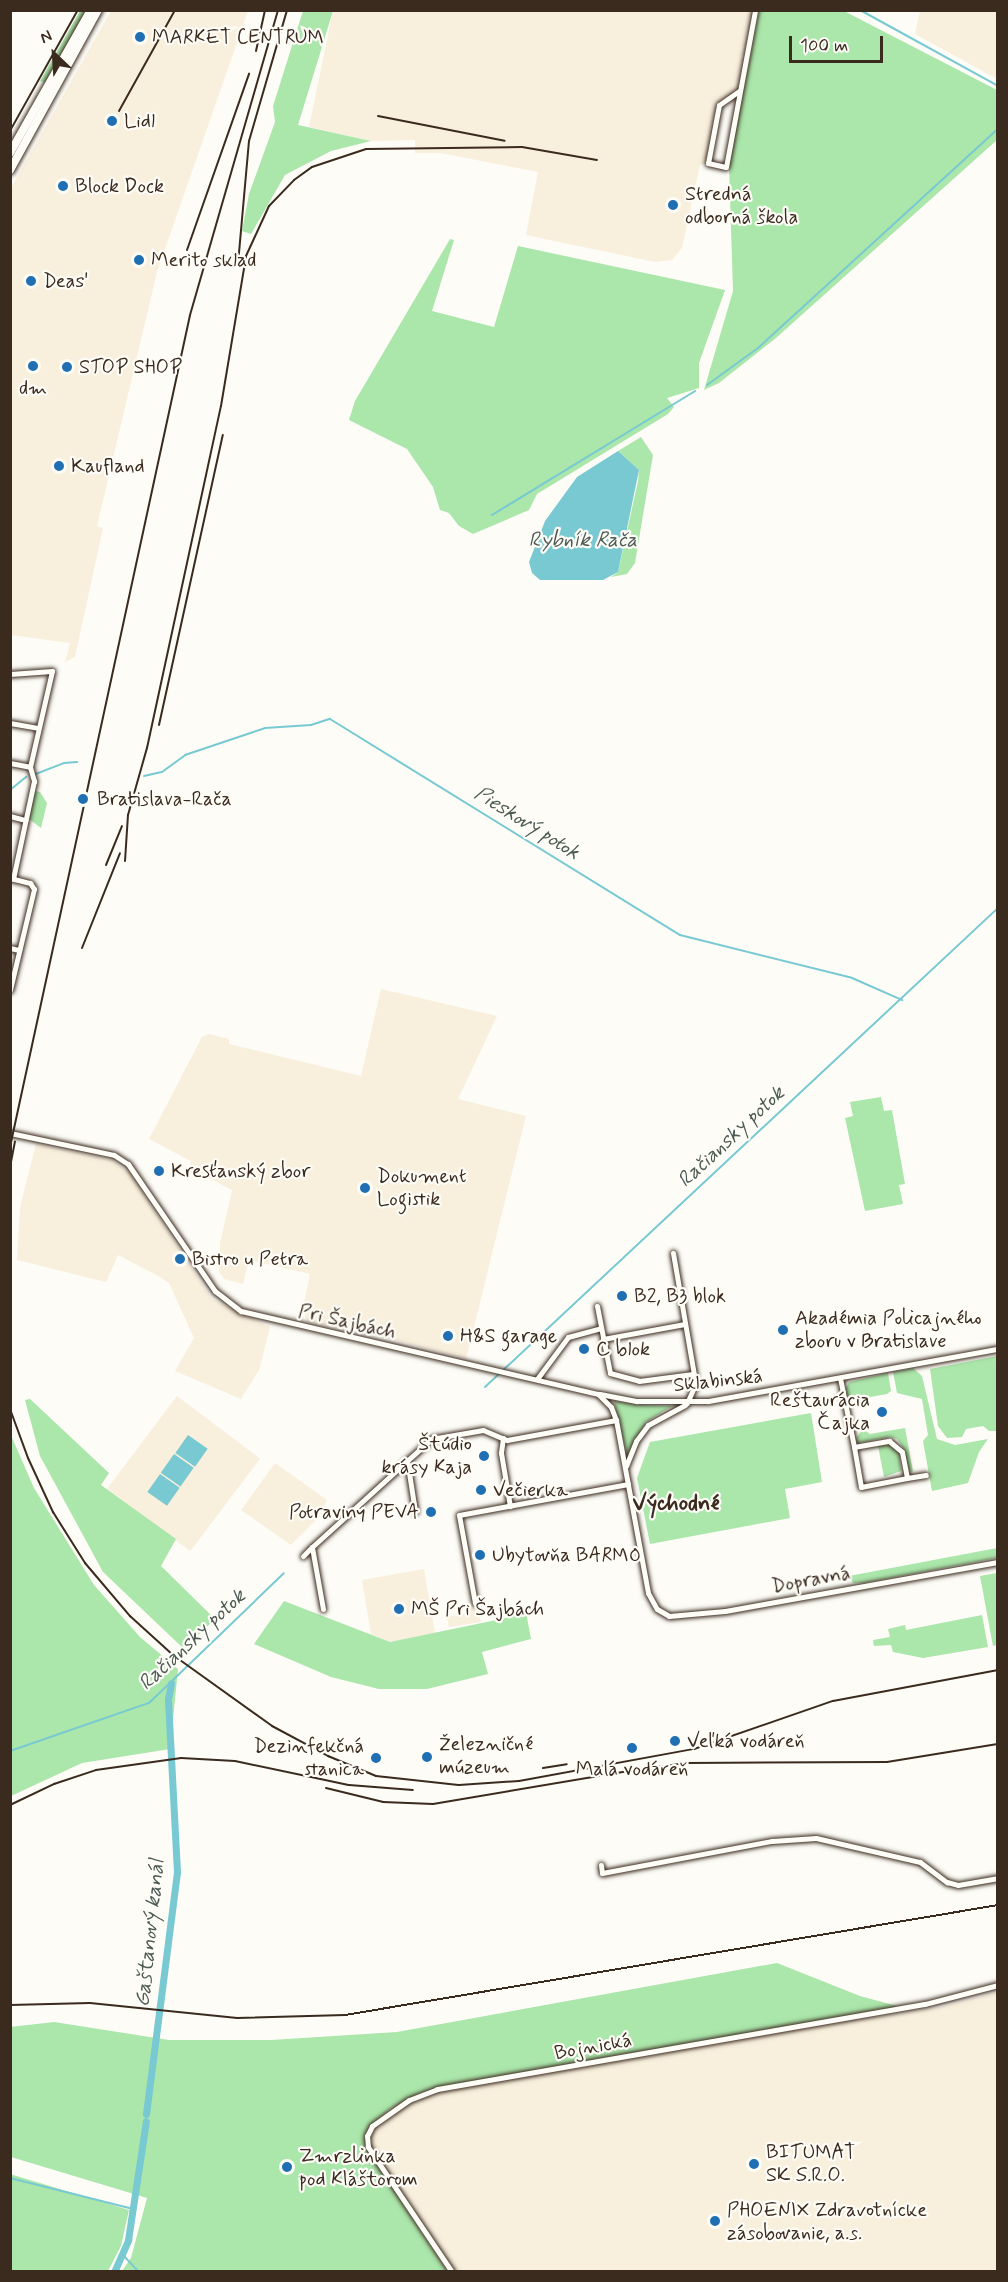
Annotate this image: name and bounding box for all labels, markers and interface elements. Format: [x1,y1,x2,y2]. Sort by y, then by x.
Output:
north arrow [24,24,84,84]
scale bar [792,24,886,62]
text: N [37,25,55,49]
place label: MARKET CENTRUM [152,25,333,49]
marker: MARKET CENTRUM [133,30,147,44]
text: 100 m [800,34,848,58]
place label: Lidl [124,109,155,133]
marker: Lidl [105,114,119,128]
place label: Block Dock [75,174,166,198]
marker: Block Dock [56,179,70,193]
place label: Stredná odborná škola [685,182,798,229]
marker: Stredná odborná škola [666,198,680,212]
place label: Merito sklad [151,248,256,272]
marker: Merito sklad [132,253,146,267]
place label: Deas' [43,269,89,293]
marker: Deas' [24,274,38,288]
place label: STOP SHOP [79,355,182,379]
marker: dm [26,359,40,373]
marker: STOP SHOP [60,360,74,374]
place label: dm [19,376,47,400]
place label: Kaufland [71,454,145,478]
marker: Kaufland [52,459,66,473]
water label: Rybník Rača [528,527,638,553]
water label: Pieskový potok [470,781,584,865]
place label: Bratislava-Rača [97,787,232,811]
marker: Bratislava-Rača [74,790,92,808]
water label: Račiansky potok [673,1082,789,1192]
place label: Kresťanský zbor [171,1159,311,1183]
marker: Kresťanský zbor [152,1164,166,1178]
place label: Dokument Logistik [377,1164,466,1211]
marker: Dokument Logistik [358,1181,372,1195]
place label: Bistro u Petra [192,1247,304,1271]
marker: Bistro u Petra [173,1252,187,1266]
place label: B2, B3 blok [634,1284,726,1308]
marker: B2, B3 blok [615,1289,629,1303]
street label: Pri Šajbách [296,1299,398,1345]
place label: Akadémia Policajného zboru v Bratislave [795,1306,980,1353]
marker: Akadémia Policajného zboru v Bratislave [776,1323,790,1337]
place label: H&S garage [460,1324,557,1348]
marker: H&S garage [441,1329,455,1343]
place label: C blok [596,1337,649,1361]
marker: C blok [577,1342,591,1356]
street label: Sklabinská [672,1364,764,1398]
place label: Reštaurácia Čajka [770,1388,870,1435]
marker: Reštaurácia Čajka [875,1405,889,1419]
place label: Štúdio krásy Kaja [378,1432,472,1479]
marker: Štúdio krásy Kaja [477,1449,491,1463]
place label: Večierka [493,1478,568,1502]
marker: Večierka [474,1483,488,1497]
district label: Východné [632,1492,720,1518]
place label: Potraviny PEVA [289,1500,419,1524]
marker: Potraviny PEVA [424,1505,438,1519]
place label: Ubytovňa BARMO [492,1543,642,1567]
marker: Ubytovňa BARMO [473,1548,487,1562]
street label: Dopravná [770,1561,852,1599]
water label: Račiansky potok [134,1585,250,1695]
place label: MŠ Pri Šajbách [411,1597,544,1621]
marker: MŠ Pri Šajbách [392,1602,406,1616]
place label: Veľká vodáreň [687,1729,805,1753]
place label: Železničné múzeum [439,1733,533,1780]
place label: Dezinfekčná stanica [254,1734,364,1781]
marker: Veľká vodáreň [668,1734,682,1748]
marker: Malá vodáreň [625,1741,639,1755]
marker: Železničné múzeum [420,1750,434,1764]
marker: Dezinfekčná stanica [369,1751,383,1765]
place label: Malá vodáreň [576,1757,688,1781]
water label: Gaštanový kanál [130,1858,170,2008]
street label: Bojnická [552,2028,634,2066]
place label: BITUMAT SK S.R.O. [766,2140,856,2187]
place label: Zmrzlinka pod Kláštorom [299,2144,420,2191]
marker: BITUMAT SK S.R.O. [747,2157,761,2171]
marker: Zmrzlinka pod Kláštorom [280,2160,294,2174]
place label: PHOENIX Zdravotnícke zásobovanie, a.s. [727,2198,933,2245]
marker: PHOENIX Zdravotnícke zásobovanie, a.s. [708,2214,722,2228]

